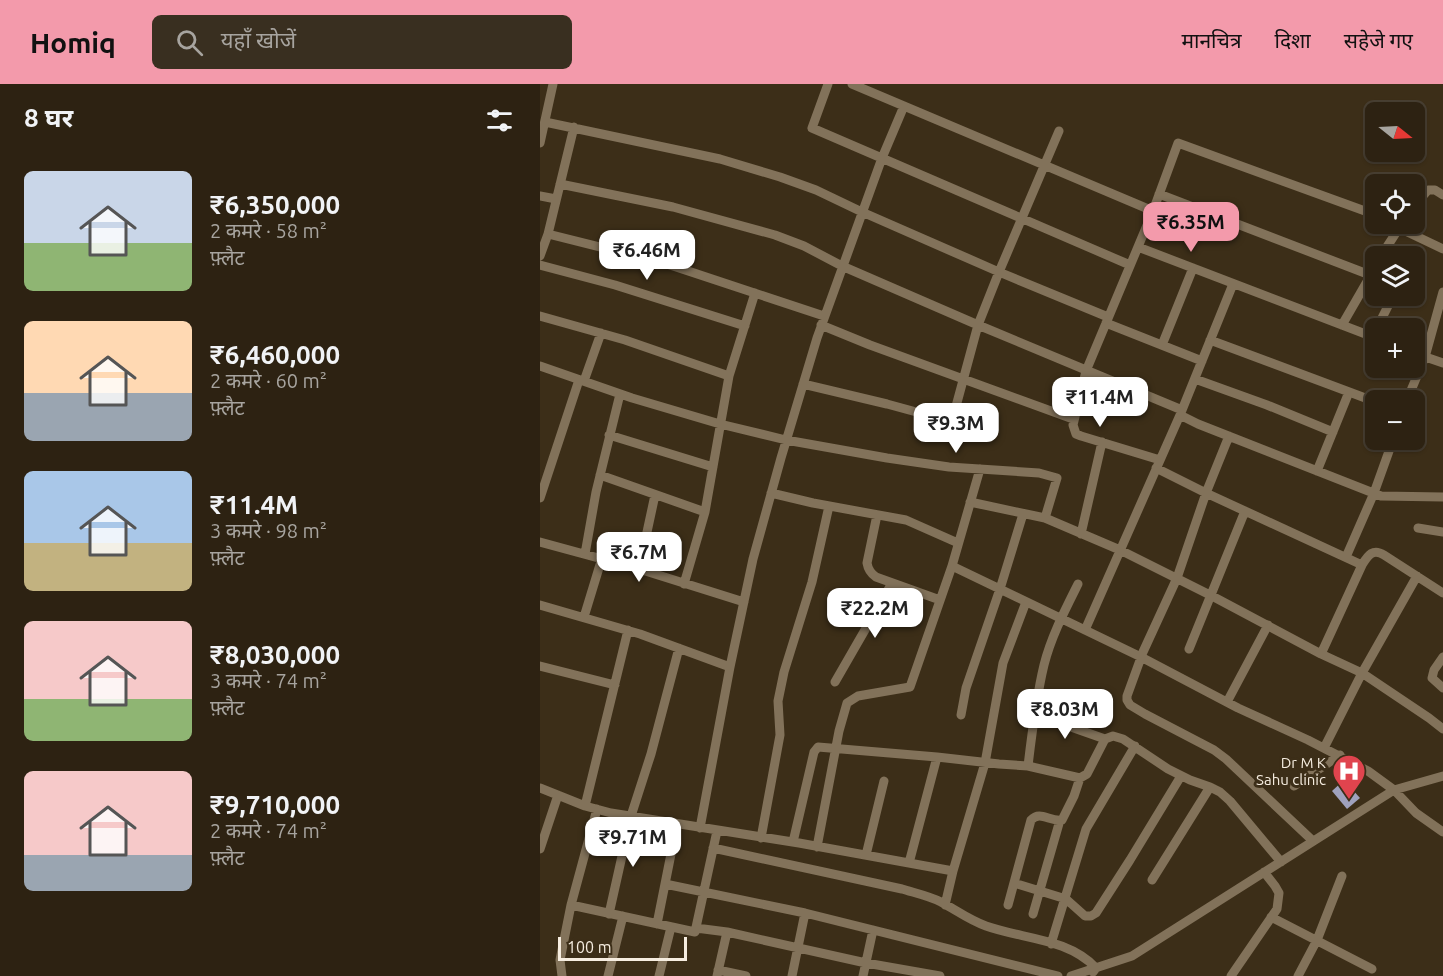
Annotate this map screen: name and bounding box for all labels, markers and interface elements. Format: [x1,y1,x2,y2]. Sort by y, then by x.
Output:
search box [152,15,572,69]
icon: search [173,26,206,59]
text: Homiq [30,27,116,58]
text: यहाँ खोजें [221,27,296,52]
text: मानचित्र [1181,28,1242,52]
text: दिशा [1275,28,1311,52]
text: सहेजे गए [1344,28,1413,52]
north arrow [1365,102,1425,162]
map controls [1365,102,1425,450]
text: 8 घर [24,103,73,132]
icon: filters [483,104,516,137]
button: locate [1365,174,1425,234]
text: ₹6,350,000 [210,190,340,219]
icon: home [72,195,144,267]
pin: ₹6.35M [1142,202,1240,253]
text: ₹6.35M [1157,210,1225,233]
text: 2 कमरे · 58 m² [210,219,327,242]
pin: ₹6.46M [598,230,696,281]
text: ₹6.46M [613,238,681,261]
text: फ़्लैट [210,246,245,269]
button: layers [1365,246,1425,306]
button: + [1365,318,1425,378]
text: ₹6,460,000 [210,340,340,369]
icon: home [72,345,144,417]
text: 2 कमरे · 60 m² [210,369,327,392]
pin: ₹11.4M [1051,377,1149,428]
text: ₹11.4M [1066,385,1134,408]
button: − [1365,390,1425,450]
text: फ़्लैट [210,396,245,419]
pin: ₹9.3M [914,403,998,454]
text: ₹9.3M [928,411,984,434]
text: ₹11.4M [210,490,298,519]
icon: home [72,495,144,567]
text: 3 कमरे · 98 m² [210,519,327,542]
pin: ₹6.7M [597,532,681,583]
text: ₹6.7M [611,540,667,563]
text: फ़्लैट [210,546,245,569]
pin: ₹22.2M [826,588,924,639]
text: ₹22.2M [841,596,909,619]
text: ₹8,030,000 [210,640,340,669]
icon: home [72,645,144,717]
text: 3 कमरे · 74 m² [210,669,327,692]
pin: ₹8.03M [1016,689,1114,740]
text: फ़्लैट [210,696,245,719]
text: ₹8.03M [1031,697,1099,720]
hospital icon: Dr M K Sahu clinic [1331,753,1367,800]
place label: Dr M K Sahu clinic [1256,754,1326,788]
text: ₹9,710,000 [210,790,340,819]
icon: home [72,795,144,867]
pin: ₹9.71M [584,817,682,868]
text: 2 कमरे · 74 m² [210,819,327,842]
text: ₹9.71M [599,825,667,848]
text: फ़्लैट [210,846,245,869]
scale bar [558,934,687,962]
text: 100 m [567,938,612,956]

